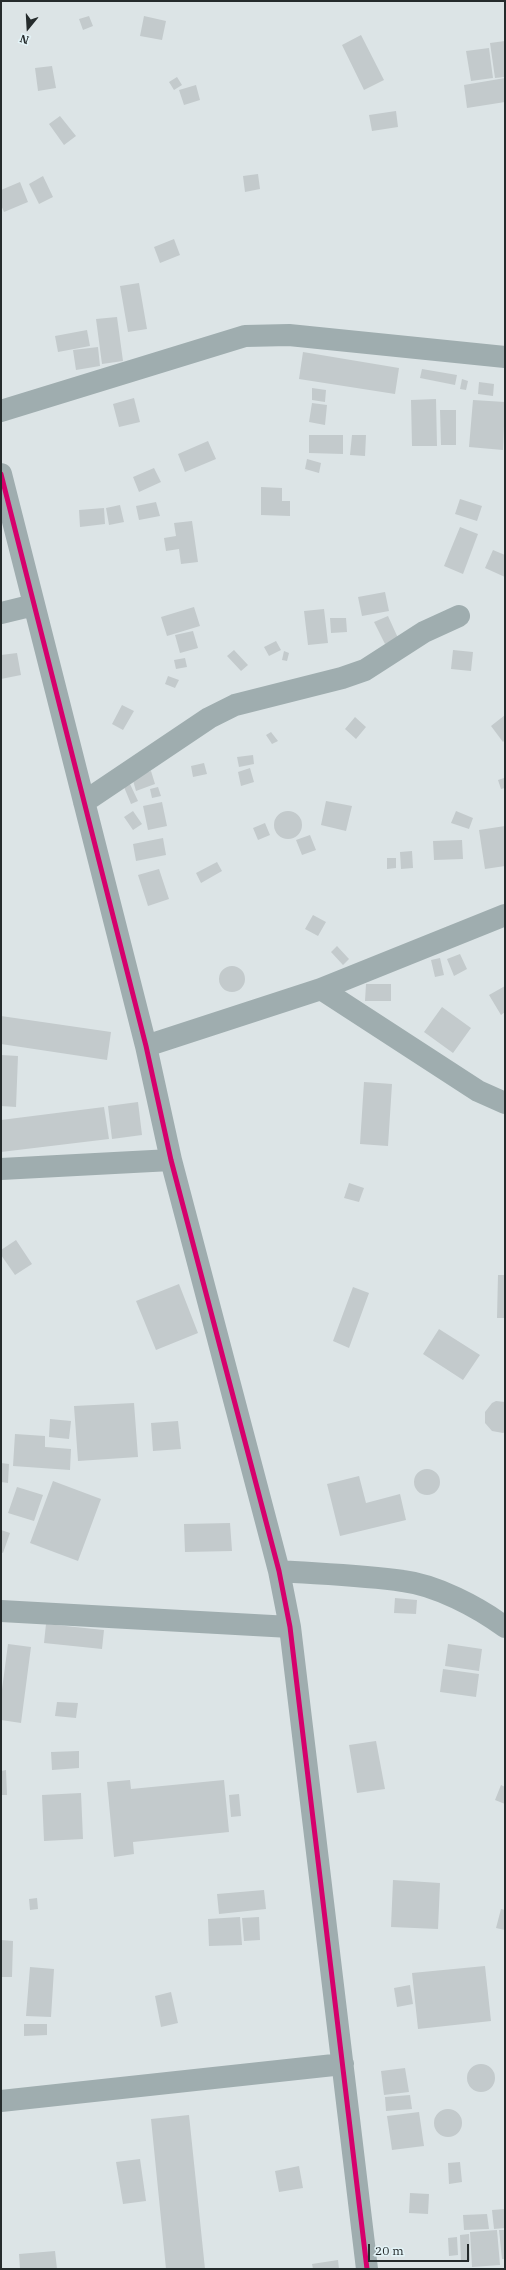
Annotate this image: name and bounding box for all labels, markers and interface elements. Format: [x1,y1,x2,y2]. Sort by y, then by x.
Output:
north arrow [8,8,48,48]
text: N [18,31,31,47]
scale bar [370,2236,471,2262]
text: 20 m [375,2243,404,2258]

